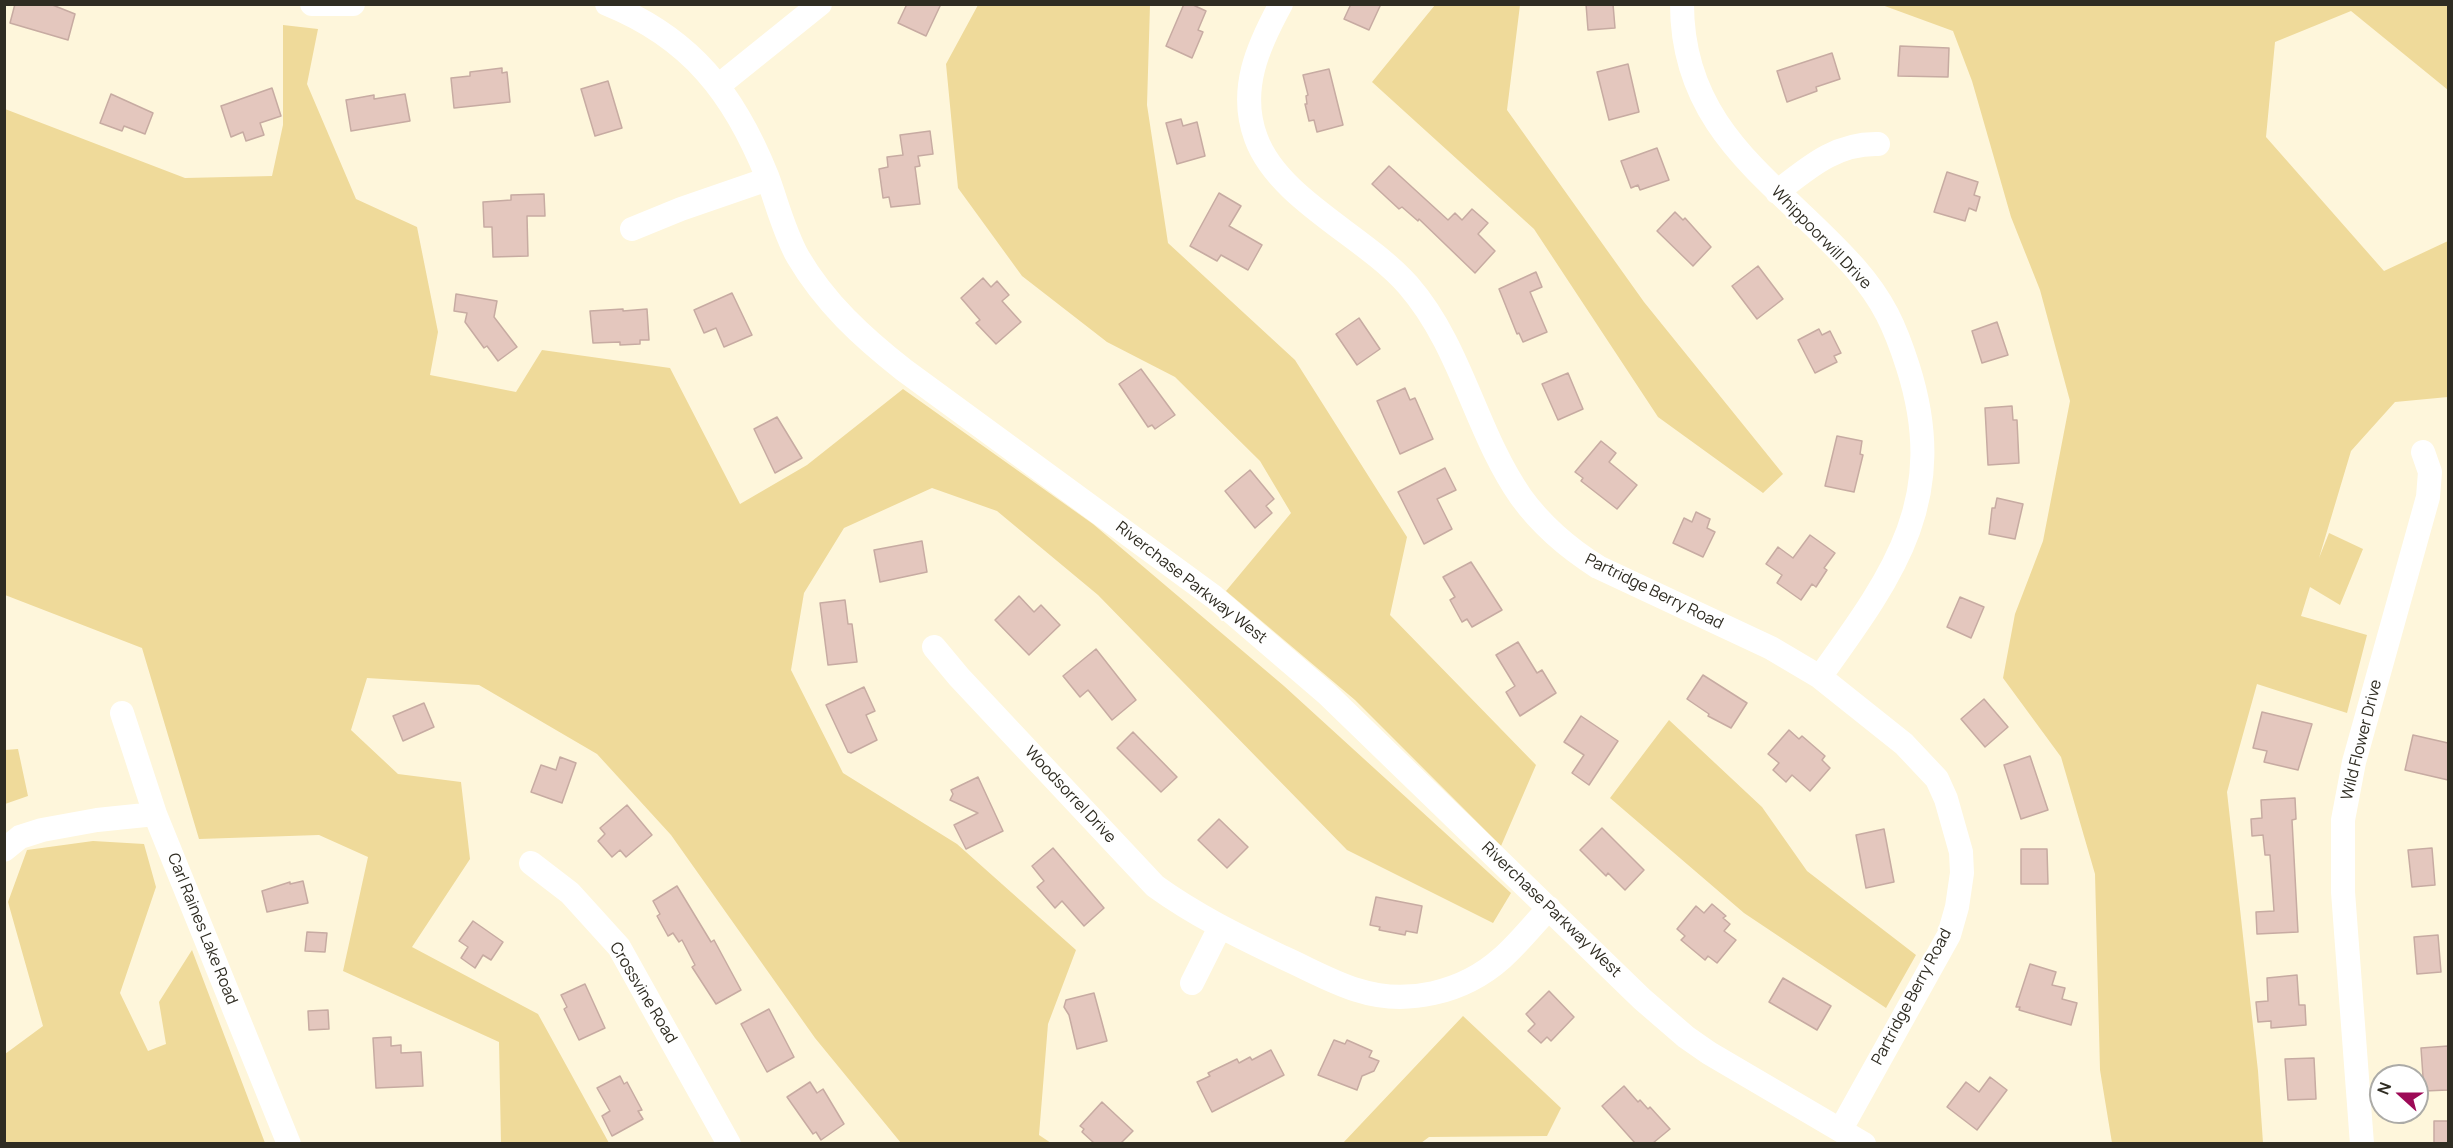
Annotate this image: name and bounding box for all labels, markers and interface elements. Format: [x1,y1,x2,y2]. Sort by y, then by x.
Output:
street label: Whippoorwill Drive [1767,182,1875,294]
street label: Riverchase Parkway West [1112,518,1270,648]
street label: Partridge Berry Road [1582,550,1726,634]
street label: Wild Flower Drive [2338,678,2386,802]
street label: Woodsorrel Drive [1020,743,1120,847]
street label: Riverchase Parkway West [1477,838,1625,982]
street label: Carl Raines Lake Road [163,851,241,1007]
street label: Partridge Berry Road [1868,926,1956,1068]
street label: Crossvine Road [605,939,681,1047]
north arrow [2369,1064,2429,1124]
text: N [2372,1079,2396,1098]

